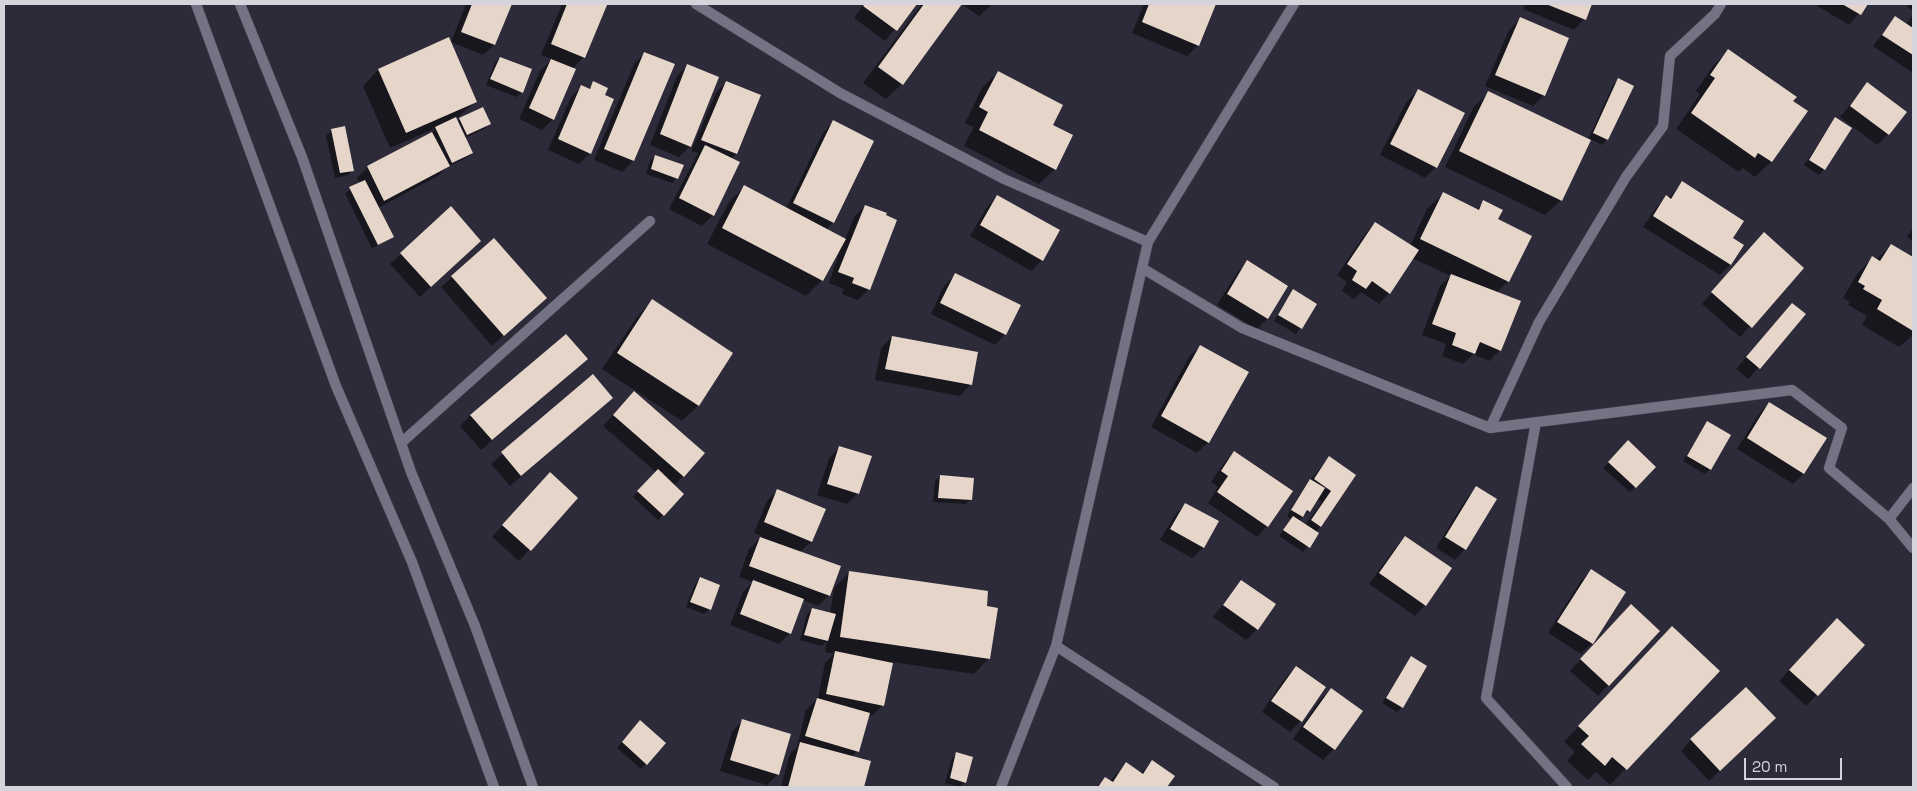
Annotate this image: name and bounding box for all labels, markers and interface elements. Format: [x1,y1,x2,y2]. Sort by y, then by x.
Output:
scale bar [1747,748,1844,780]
text: 20 m [1752,757,1787,776]

